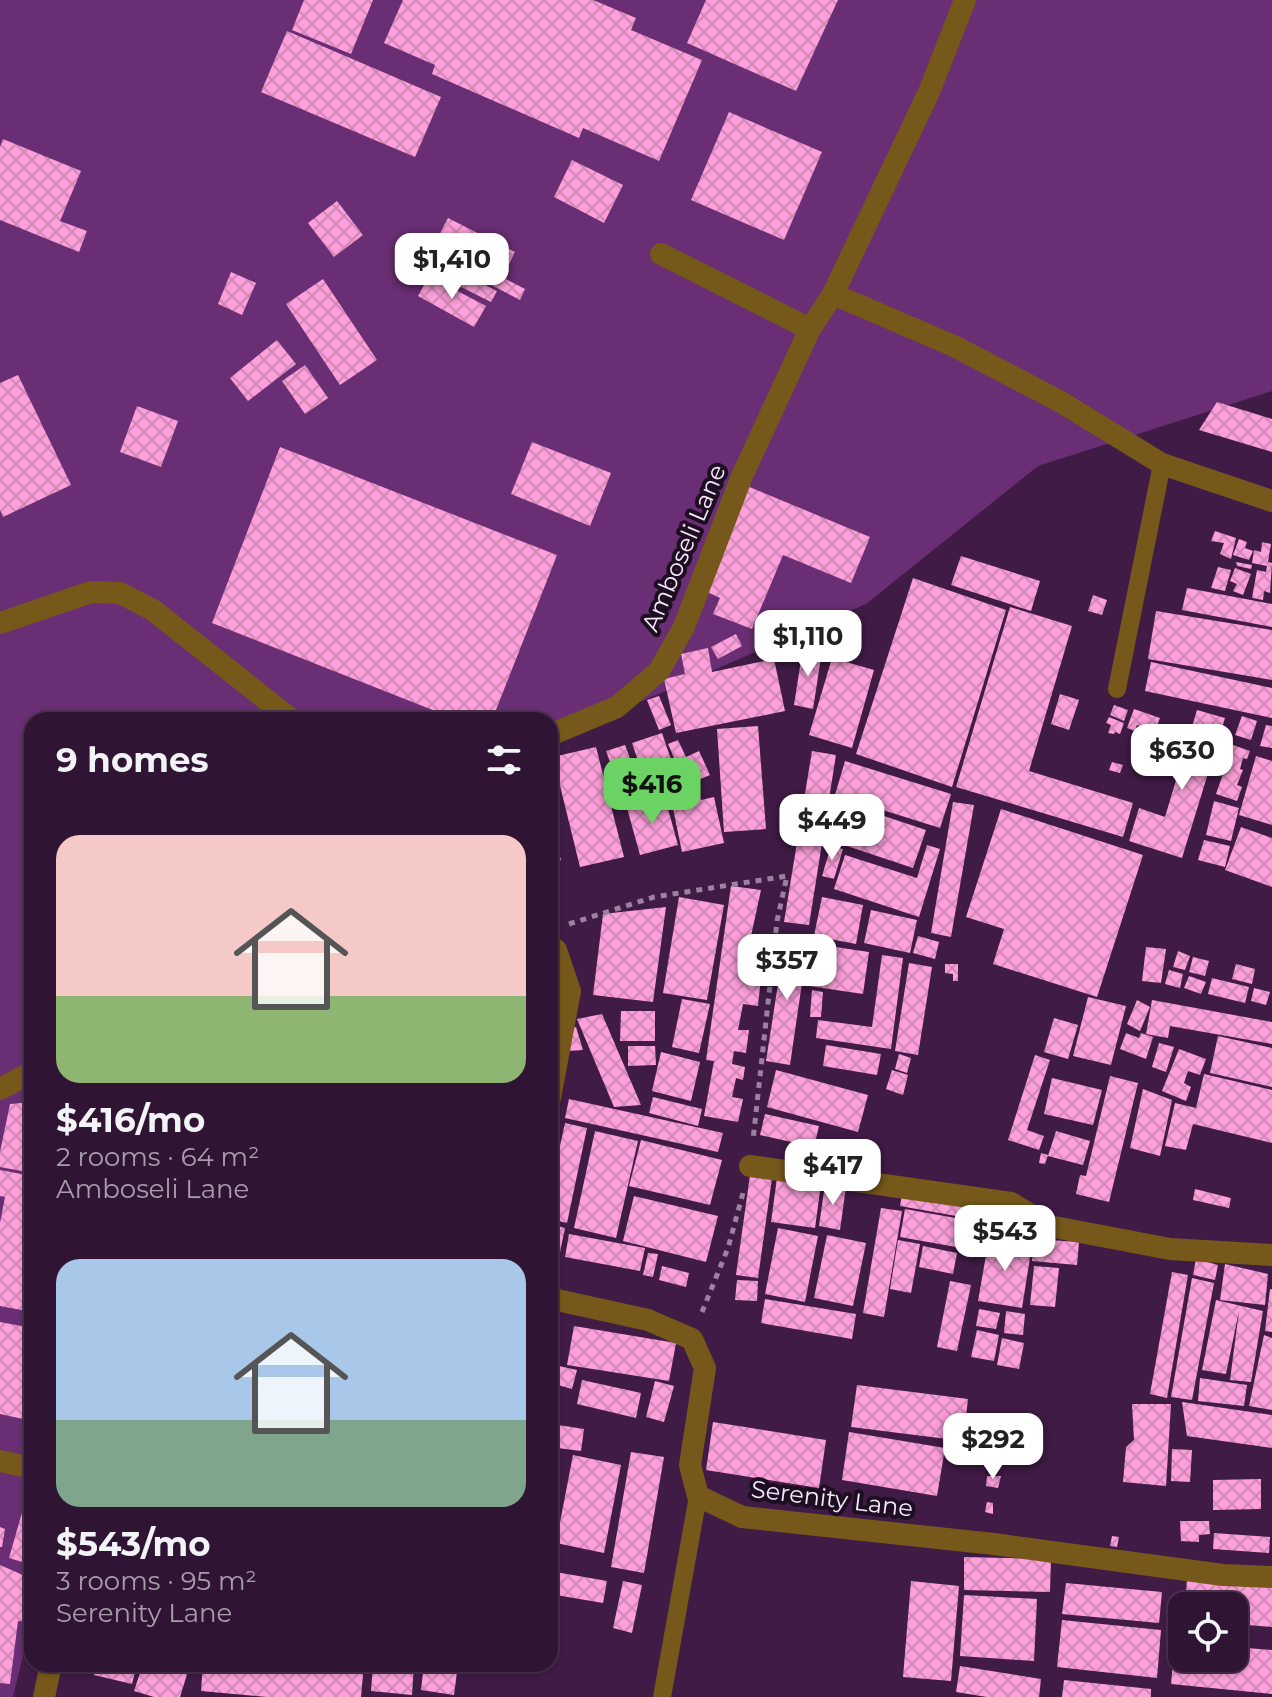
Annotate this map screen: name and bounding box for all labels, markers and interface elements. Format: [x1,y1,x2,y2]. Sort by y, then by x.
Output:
pin: $1,410 [387,233,517,301]
text: $1,410 [413,243,491,275]
street label: Amboseli Lane [635,460,732,636]
pin: $1,110 [743,610,873,678]
text: $1,110 [773,620,843,652]
pin: $630 [1135,724,1229,792]
text: $630 [1149,734,1215,766]
icon: filters [482,738,526,782]
text: 9 homes [56,739,209,781]
pin: $416 [605,758,699,826]
text: $416 [622,768,682,800]
pin: $449 [785,794,879,862]
text: $449 [797,804,867,836]
icon: home [219,887,363,1031]
pin: $357 [740,934,834,1002]
text: $357 [756,944,818,976]
text: $416/mo [56,1099,205,1141]
pin: $417 [786,1139,880,1207]
text: 2 rooms · 64 m² [56,1141,259,1173]
text: $417 [803,1149,863,1181]
text: Amboseli Lane [56,1173,249,1205]
pin: $543 [958,1205,1052,1273]
text: $543 [972,1215,1038,1247]
icon: home [219,1311,363,1455]
pin: $292 [946,1413,1040,1481]
text: $292 [961,1423,1025,1455]
street label: Serenity Lane [750,1474,915,1523]
text: $543/mo [56,1523,211,1565]
text: 3 rooms · 95 m² [56,1565,257,1597]
map controls [1168,1592,1248,1672]
button: locate [1168,1592,1248,1672]
text: Serenity Lane [56,1597,232,1629]

